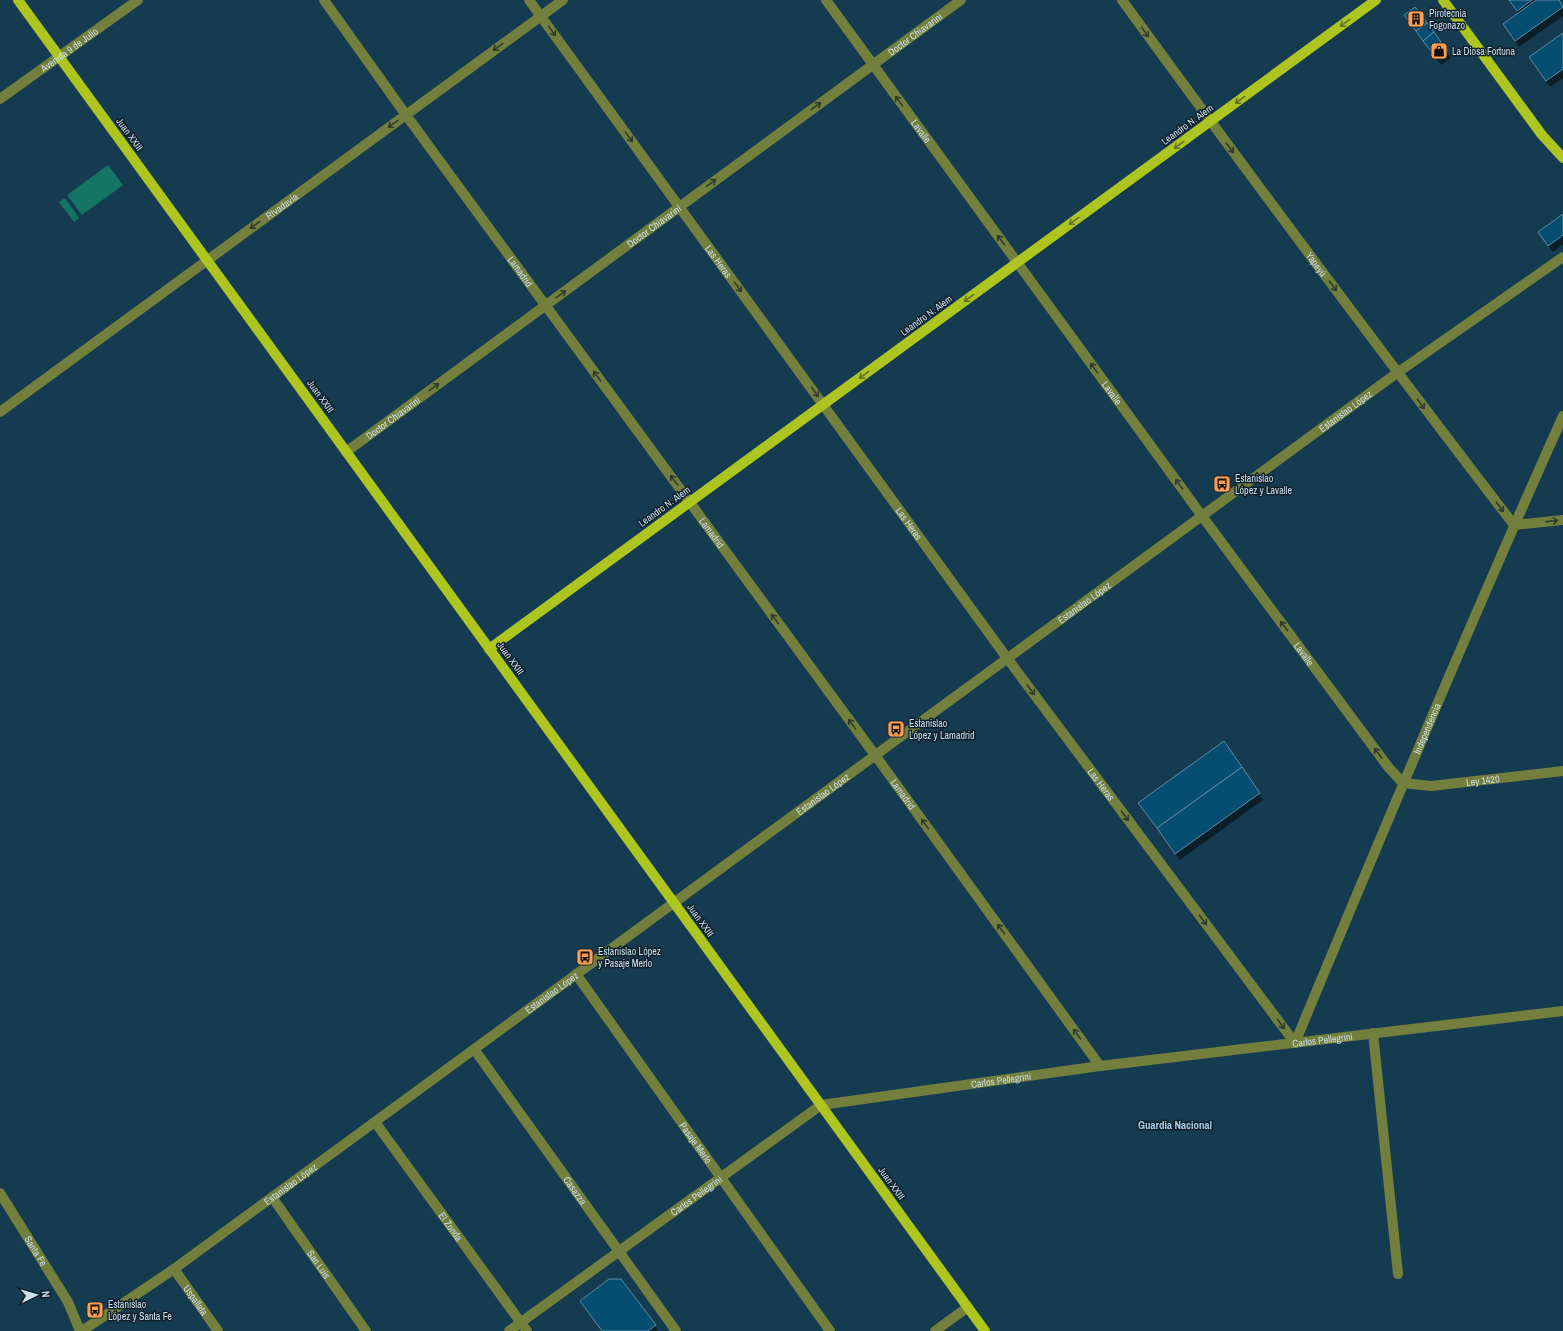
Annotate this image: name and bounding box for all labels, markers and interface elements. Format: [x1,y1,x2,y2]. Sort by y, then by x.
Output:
place label: Pirotecnia Fogonazo [1429,7,1467,32]
building icon: Pirotecnia Fogonazo [1406,9,1426,29]
street label: Doctor Chiavarini [885,10,945,59]
one-way arrow [1340,19,1351,27]
street label: Avenida 9 de Julio [37,25,101,76]
one-way arrow [548,26,557,37]
one-way arrow [1141,26,1149,37]
shop icon: La Diosa Fortuna [1429,41,1449,61]
one-way arrow [493,43,504,51]
place label: La Diosa Fortuna [1452,45,1515,58]
one-way arrow [895,96,904,107]
one-way arrow [1235,96,1246,104]
street label: Leandro N. Alem [1159,101,1216,148]
one-way arrow [811,102,822,111]
street label: Juan XXIII [113,115,146,153]
street label: Lavalle [908,117,934,146]
one-way arrow [388,120,399,128]
one-way arrow [625,131,633,142]
one-way arrow [1174,140,1185,149]
one-way arrow [1226,142,1234,153]
one-way arrow [706,179,717,188]
street label: Rivadavia [263,190,301,222]
street label: Doctor Chiavarini [624,202,684,250]
one-way arrow [1069,217,1080,226]
one-way arrow [249,221,260,230]
one-way arrow [997,235,1005,246]
street label: Las Heras [702,243,735,281]
street label: Yapeyú [1303,250,1330,279]
street label: Lamadrid [505,254,536,289]
one-way arrow [1329,280,1337,291]
one-way arrow [734,281,743,292]
one-way arrow [556,289,567,298]
street label: Leandro N. Alem [898,292,955,339]
one-way arrow [964,294,975,302]
one-way arrow [1090,363,1098,374]
one-way arrow [593,370,601,381]
one-way arrow [859,371,870,379]
street label: Juan XXIII [304,377,337,415]
street label: Lavalle [1099,379,1125,408]
one-way arrow [428,383,439,391]
one-way arrow [811,386,819,397]
street label: Estanislao López [1316,387,1375,435]
street label: Doctor Chiavarini [363,394,423,442]
one-way arrow [1417,398,1425,409]
place label: Estanislao López y Lavalle [1235,472,1292,497]
bus stop icon: Estanislao López y Lavalle [1212,474,1232,494]
one-way arrow [669,475,678,486]
one-way arrow [1174,479,1183,490]
street label: Leandro N. Alem [636,483,693,530]
one-way arrow [1496,501,1504,512]
street label: Las Heras [893,505,925,543]
street label: Lamadrid [696,515,727,551]
one-way arrow [1546,518,1559,525]
street label: Estanislao López [1055,579,1114,627]
one-way arrow [771,614,779,625]
one-way arrow [1279,621,1288,632]
street label: Juan XXIII [494,639,527,677]
street label: Lavalle [1291,640,1317,669]
one-way arrow [1027,684,1035,695]
street label: Independencia [1411,701,1444,756]
place label: Estanislao López y Lamadrid [909,717,975,742]
one-way arrow [848,719,856,730]
bus stop icon: Estanislao López y Lamadrid [886,719,906,739]
one-way arrow [1374,748,1382,759]
street label: Las Heras [1085,766,1117,803]
street label: Estanislao López [794,770,852,818]
street label: Ley 1420 [1465,772,1501,789]
street label: Lamadrid [887,777,918,812]
one-way arrow [1121,810,1130,821]
one-way arrow [921,819,929,830]
street label: Juan XXIII [684,901,717,939]
one-way arrow [1199,914,1208,925]
one-way arrow [997,924,1005,935]
place label: Estanislao López y Pasaje Merlo [598,945,661,970]
bus stop icon: Estanislao López y Pasaje Merlo [575,947,595,967]
street label: Estanislao López [523,969,581,1017]
one-way arrow [1277,1018,1286,1029]
one-way arrow [1073,1029,1082,1040]
street label: Carlos Pellegrini [1292,1030,1353,1050]
street label: Carlos Pellegrini [970,1070,1032,1091]
district label: Guardia Nacional [1138,1118,1212,1132]
street label: Pasaje Merlo [676,1120,715,1167]
street label: Estanislao López [261,1160,320,1208]
street label: Juan XXIII [875,1164,908,1202]
street label: Carlos Pellegrini [668,1173,725,1219]
street label: Casazza [560,1174,590,1208]
street label: El Zonda [436,1210,466,1244]
street label: Santa Fe [21,1234,50,1269]
street label: San Luis [304,1247,333,1281]
north arrow [16,1275,56,1315]
street label: Uspallata [180,1283,211,1318]
text: N [39,1290,53,1298]
place label: Estanislao López y Santa Fe [108,1298,172,1323]
bus stop icon: Estanislao López y Santa Fe [85,1300,105,1320]

